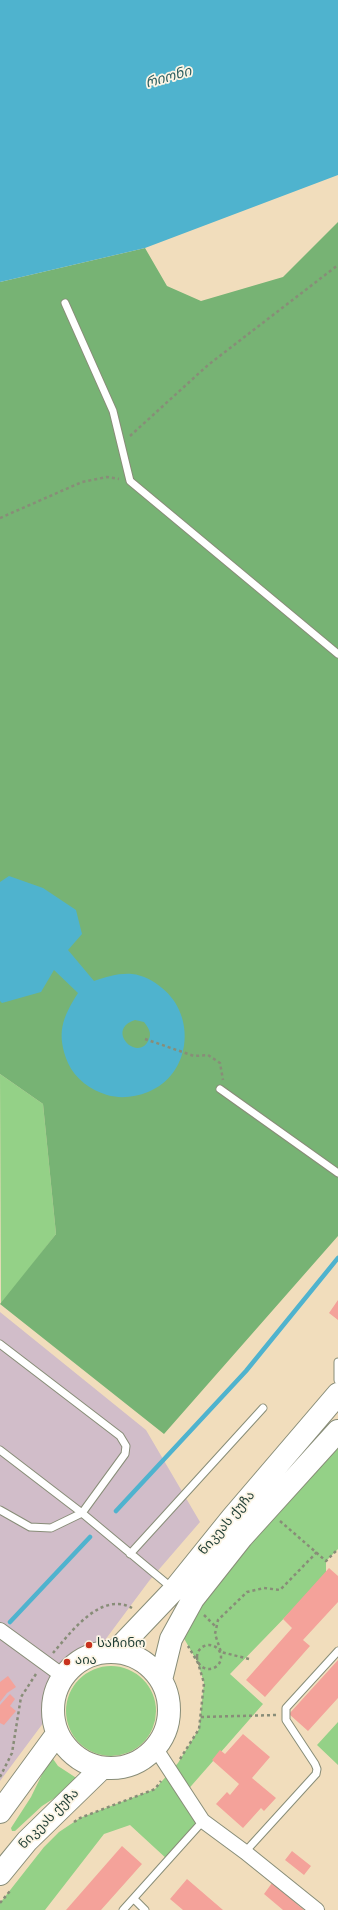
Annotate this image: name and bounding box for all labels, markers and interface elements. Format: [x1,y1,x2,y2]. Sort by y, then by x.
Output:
water label: რიონი [144,64,194,94]
street label: ნიკეას ქუჩა [197,1489,259,1559]
place label: საჩინო [97,1637,146,1653]
marker: საჩინო [84,1640,94,1650]
place label: აია [75,1654,97,1670]
marker: აია [62,1657,72,1667]
street label: ნიკეას ქუჩა [17,1787,83,1853]

